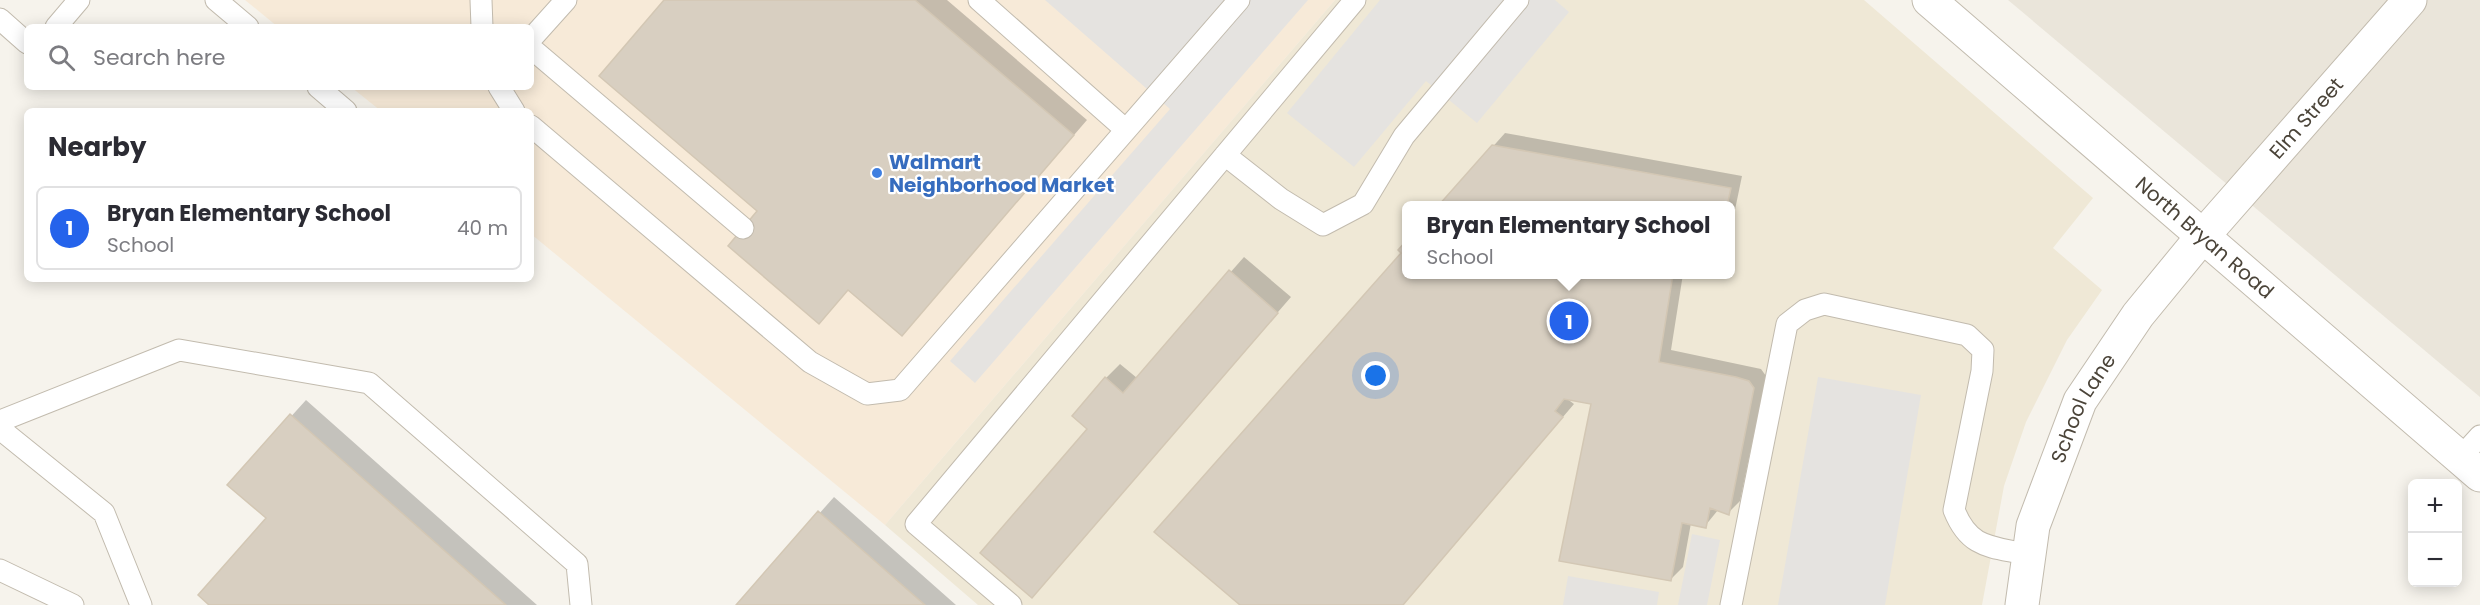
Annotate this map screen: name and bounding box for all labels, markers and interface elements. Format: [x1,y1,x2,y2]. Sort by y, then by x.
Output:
search box [24,24,534,90]
icon: search [45,41,78,74]
text: Search here [93,42,226,73]
street label: Elm Street [2263,71,2350,165]
text: Nearby [48,129,146,165]
place label: Walmart Neighborhood Market [889,148,1114,199]
marker: Walmart Neighborhood Market [870,166,884,180]
street label: North Bryan Road [2129,170,2280,305]
text: Bryan Elementary School [107,198,391,229]
popup [1402,201,1735,279]
text: Bryan Elementary School [1427,210,1710,241]
text: 1 [66,214,73,242]
text: 40 m [457,214,508,242]
text: School [107,231,174,259]
text: School [1427,243,1494,271]
pin: 1 [1550,298,1588,344]
street label: School Lane [2044,348,2122,467]
your location [1361,361,1390,390]
map controls [2408,479,2462,587]
button: + [2408,479,2462,533]
button: − [2408,533,2462,587]

